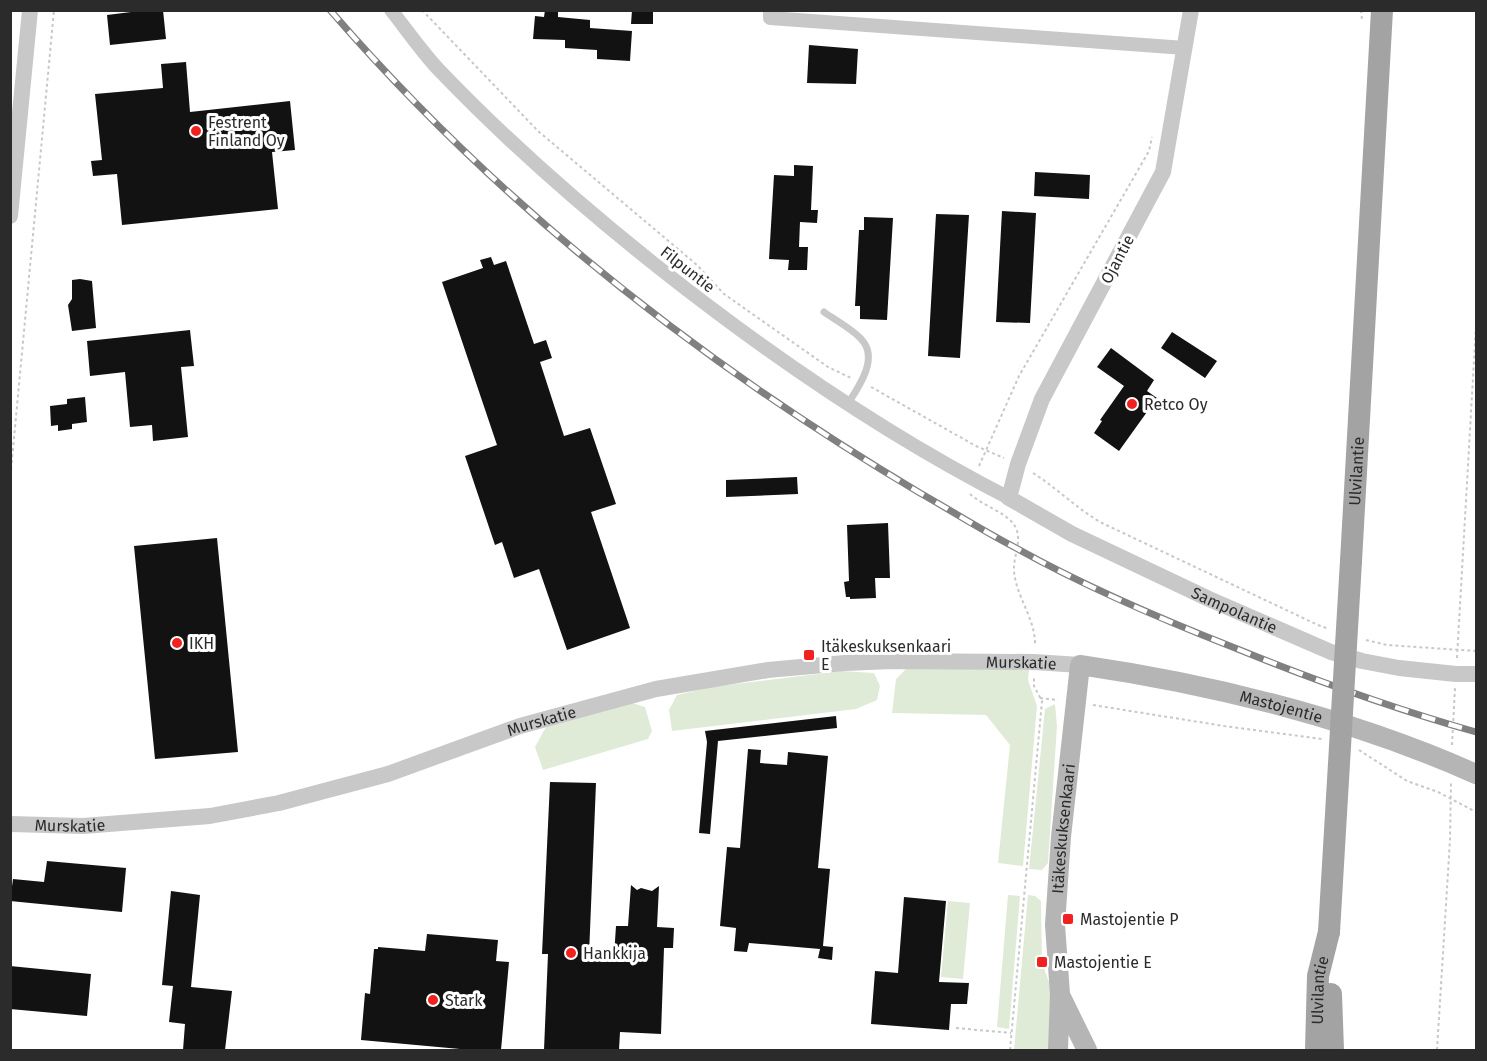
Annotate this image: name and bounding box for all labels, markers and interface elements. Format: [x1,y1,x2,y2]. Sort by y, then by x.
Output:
place label: Festrent Finland Oy [208,113,285,150]
marker: Festrent Finland Oy [189,124,203,138]
street label: Ojantie [1097,232,1138,287]
street label: Filpuntie [657,242,719,296]
place label: Retco Oy [1144,395,1208,414]
marker: Retco Oy [1125,397,1139,411]
street label: Ulvilantie [1345,436,1368,506]
street label: Sampolantie [1188,583,1280,637]
place label: IKH [189,634,214,653]
marker: IKH [170,636,184,650]
place label: Itäkeskuksenkaari E [821,637,951,674]
marker: Itäkeskuksenkaari E [802,648,816,662]
street label: Murskatie [986,653,1057,673]
street label: Mastojentie [1238,687,1325,727]
street label: Murskatie [504,702,578,740]
street label: Itäkeskuksenkaari [1048,763,1079,894]
street label: Murskatie [34,815,106,836]
place label: Mastojentie P [1080,910,1178,929]
marker: Mastojentie P [1061,912,1075,926]
place label: Hankkija [583,944,646,963]
marker: Hankkija [564,946,578,960]
place label: Mastojentie E [1054,953,1152,972]
street label: Ulvilantie [1308,954,1333,1025]
marker: Mastojentie E [1035,955,1049,969]
place label: Stark [445,991,483,1010]
marker: Stark [426,993,440,1007]

